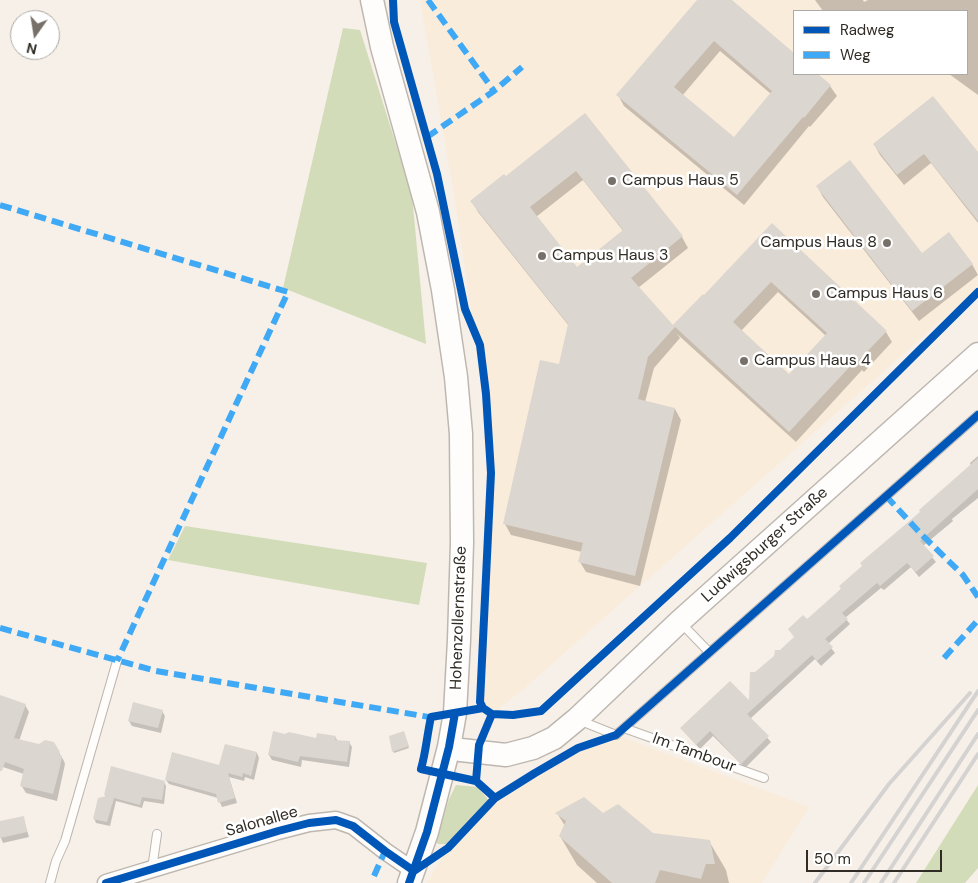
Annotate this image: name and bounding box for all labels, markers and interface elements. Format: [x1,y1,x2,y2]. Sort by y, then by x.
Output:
north arrow [10,10,60,60]
legend [793,10,968,75]
text: Radweg [840,20,894,40]
text: N [25,39,39,59]
text: Weg [840,45,871,65]
place label: Campus Haus 5 [622,171,739,191]
marker: Campus Haus 5 [606,175,618,187]
place label: Campus Haus 8 [760,233,877,253]
marker: Campus Haus 8 [881,237,893,249]
place label: Campus Haus 3 [552,246,668,266]
marker: Campus Haus 3 [536,250,548,262]
place label: Campus Haus 6 [826,284,943,304]
marker: Campus Haus 6 [810,288,822,300]
place label: Campus Haus 4 [754,351,871,371]
marker: Campus Haus 4 [738,355,750,367]
street label: Ludwigsburger Straße [698,483,832,607]
street label: Hohenzollernstraße [447,546,471,690]
street label: Im Tambour [650,729,738,777]
street label: Salonallee [224,803,300,841]
scale bar [808,840,944,872]
text: 50 m [814,849,851,869]

